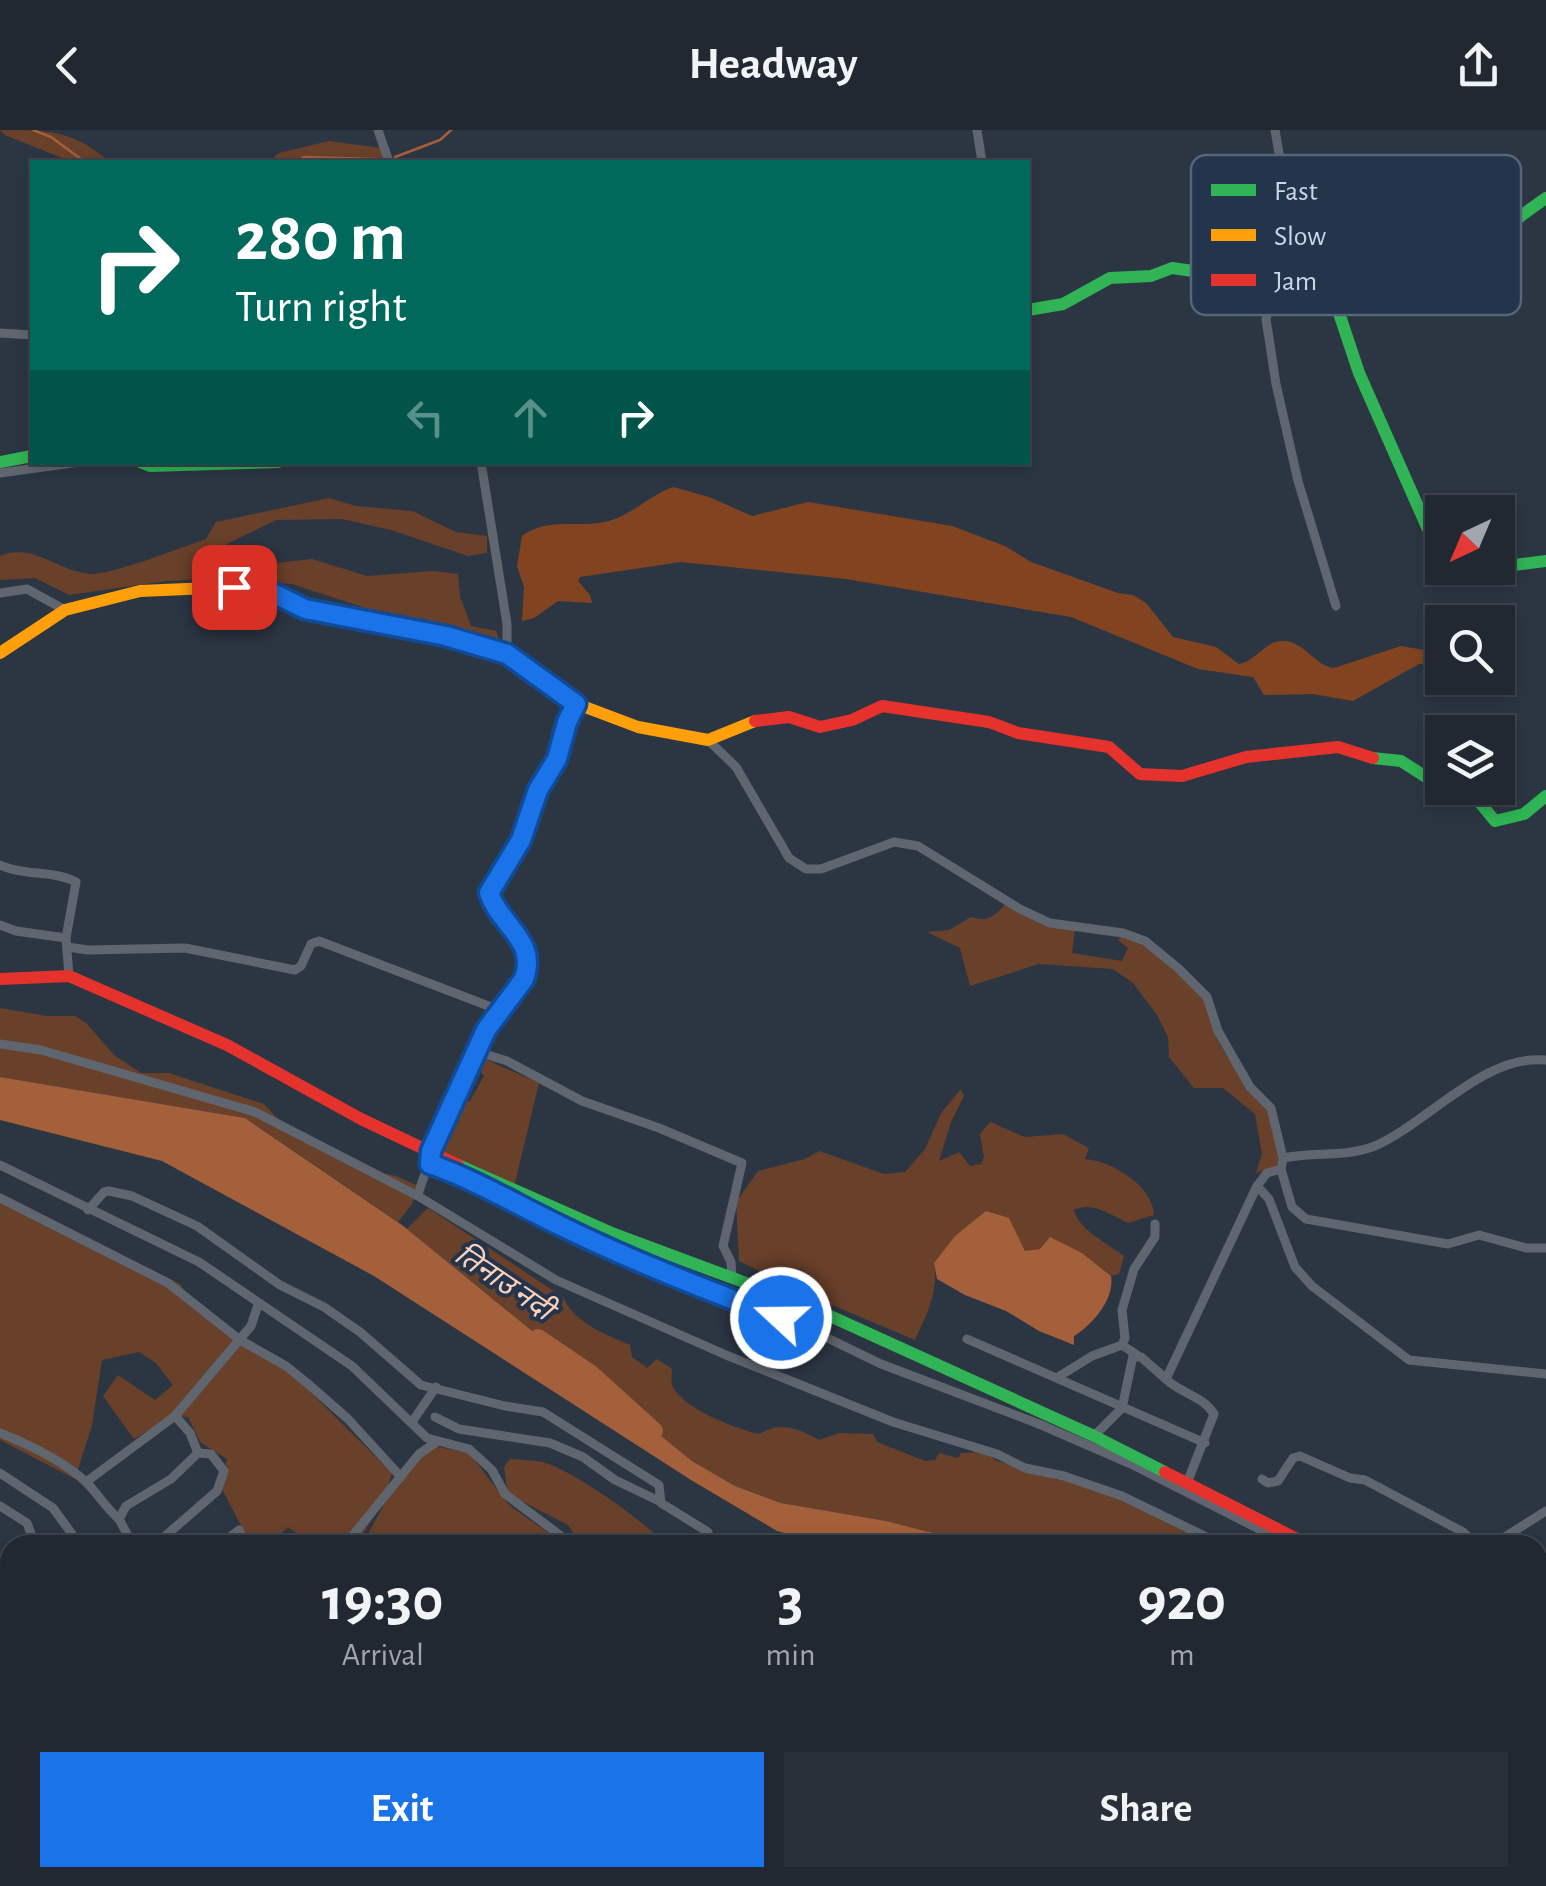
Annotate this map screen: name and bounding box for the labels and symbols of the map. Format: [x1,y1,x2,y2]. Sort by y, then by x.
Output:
legend [1191,155,1521,315]
text: Fast [1274,178,1318,206]
text: Slow [1274,223,1326,251]
text: Jam [1274,268,1317,296]
north arrow [1425,495,1515,585]
pin [192,545,277,630]
water label: तिनाउ नदी [449,1237,564,1329]
position arrow [729,1266,833,1370]

